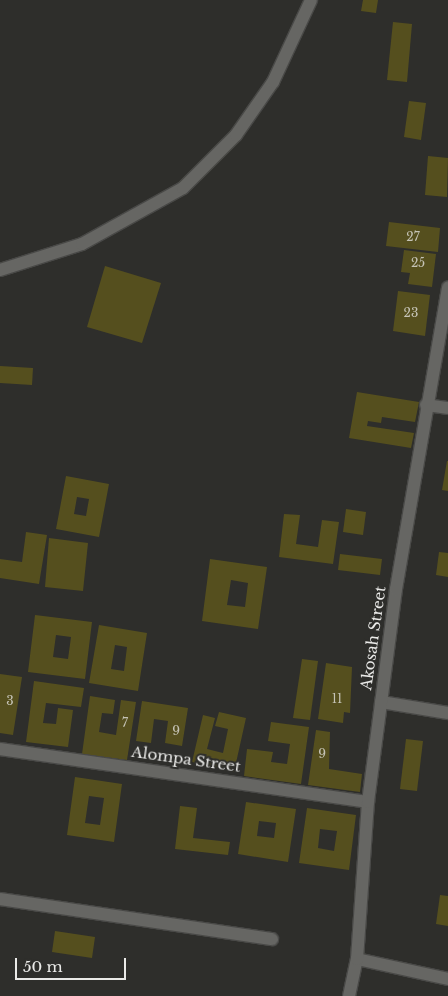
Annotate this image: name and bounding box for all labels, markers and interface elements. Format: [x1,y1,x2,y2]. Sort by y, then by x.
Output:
house number: 27 [406,230,420,244]
house number: 25 [411,256,425,270]
house number: 23 [404,306,418,320]
street label: Akosah Street [357,585,389,691]
house number: 11 [332,692,342,706]
house number: 3 [6,694,14,708]
house number: 7 [122,716,128,730]
house number: 9 [172,724,180,738]
street label: Alompa Street [130,742,242,776]
house number: 9 [318,747,326,761]
scale bar [18,948,129,980]
text: 50 m [23,957,63,976]

